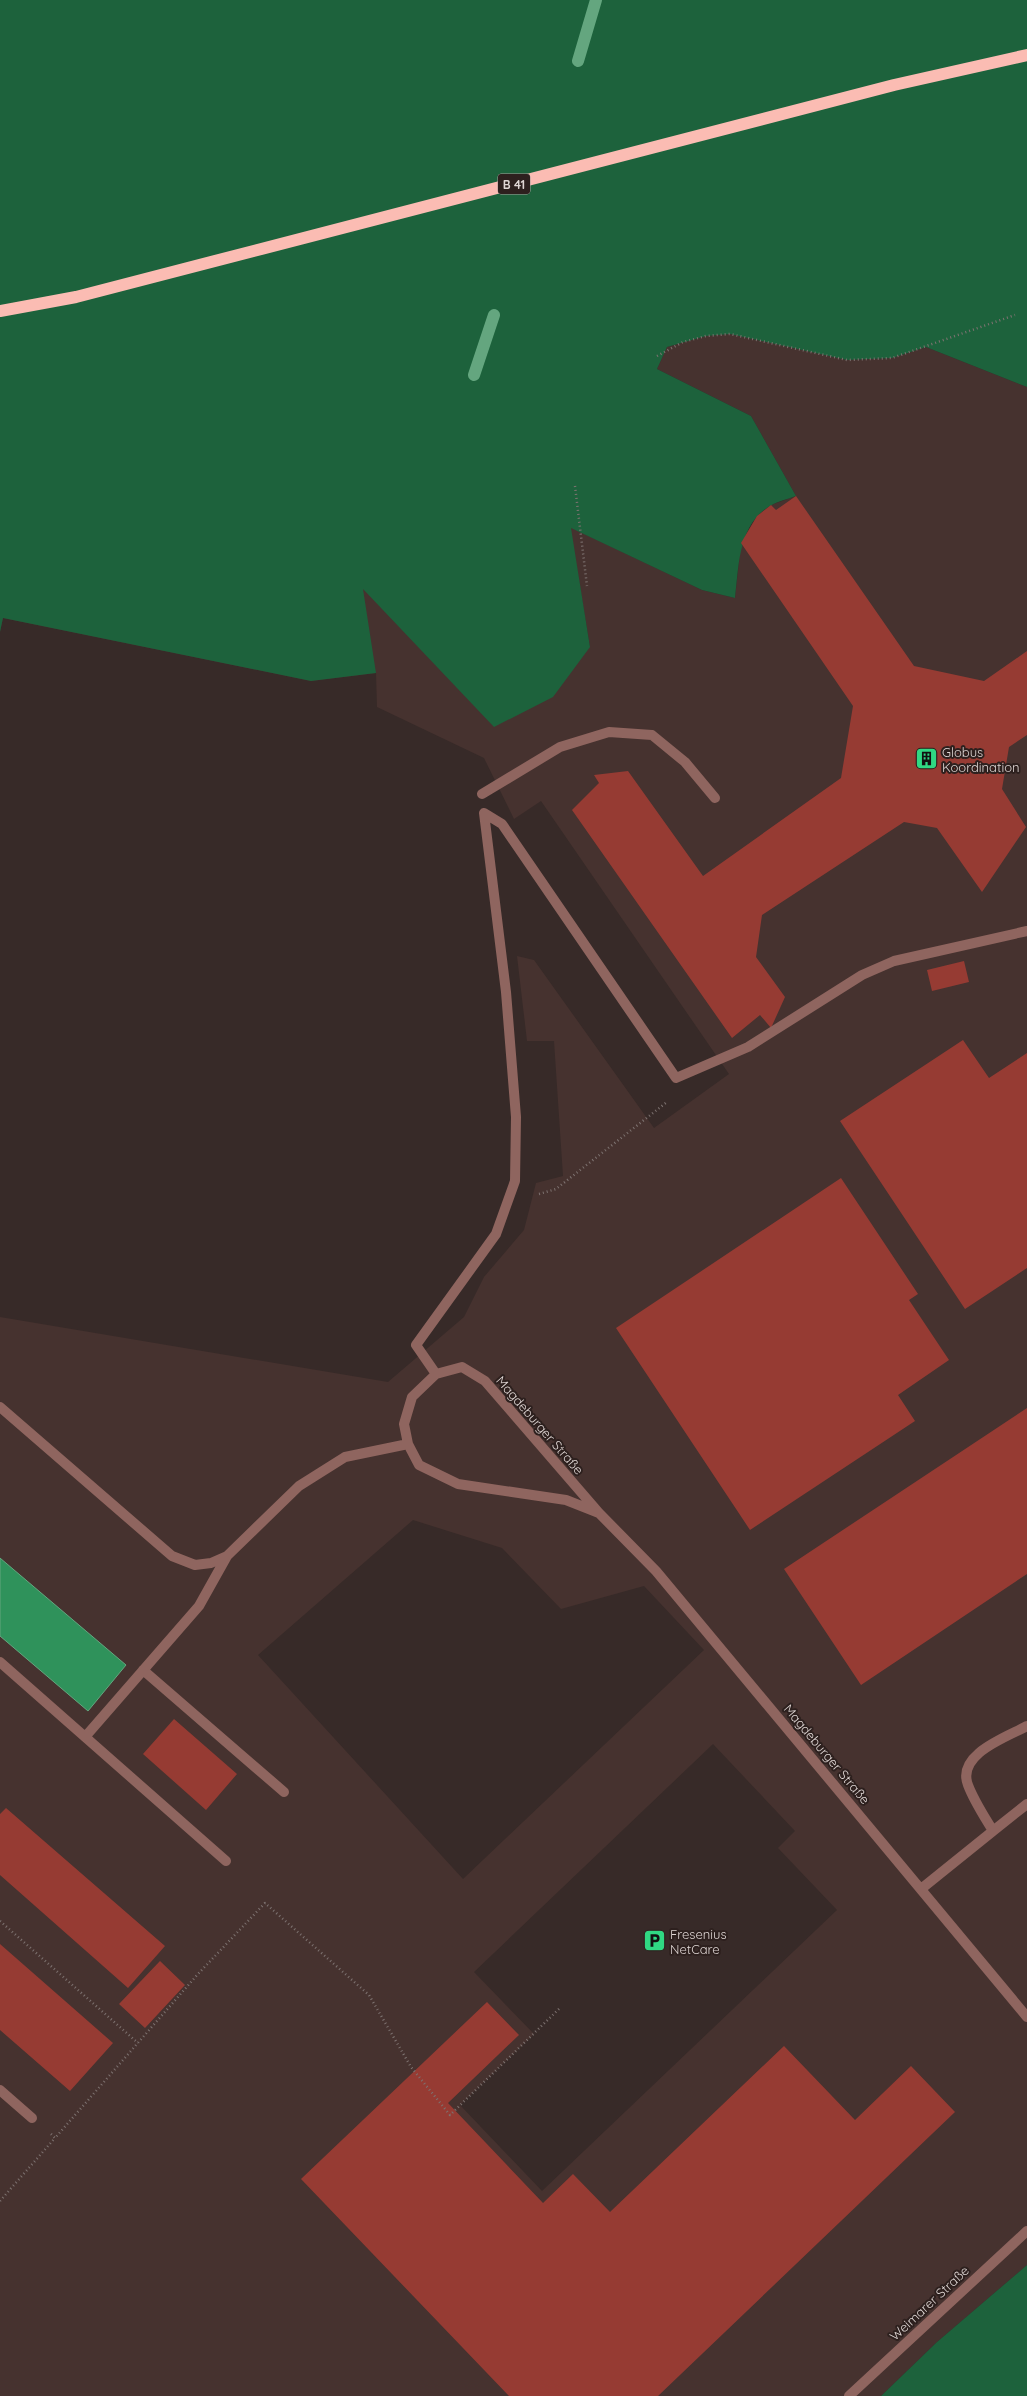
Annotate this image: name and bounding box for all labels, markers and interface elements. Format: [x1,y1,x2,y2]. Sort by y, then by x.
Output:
road number: B 41 [498,174,530,194]
place label: Globus Koordination [942,744,1020,775]
building icon: Globus Koordination [913,746,939,772]
street label: Magdeburger Straße [493,1373,587,1477]
street label: Magdeburger Straße [781,1701,873,1807]
place label: Fresenius NetCare [670,1926,727,1957]
parking icon: Fresenius NetCare [642,1928,668,1954]
street label: Weimarer Straße [886,2262,972,2344]

